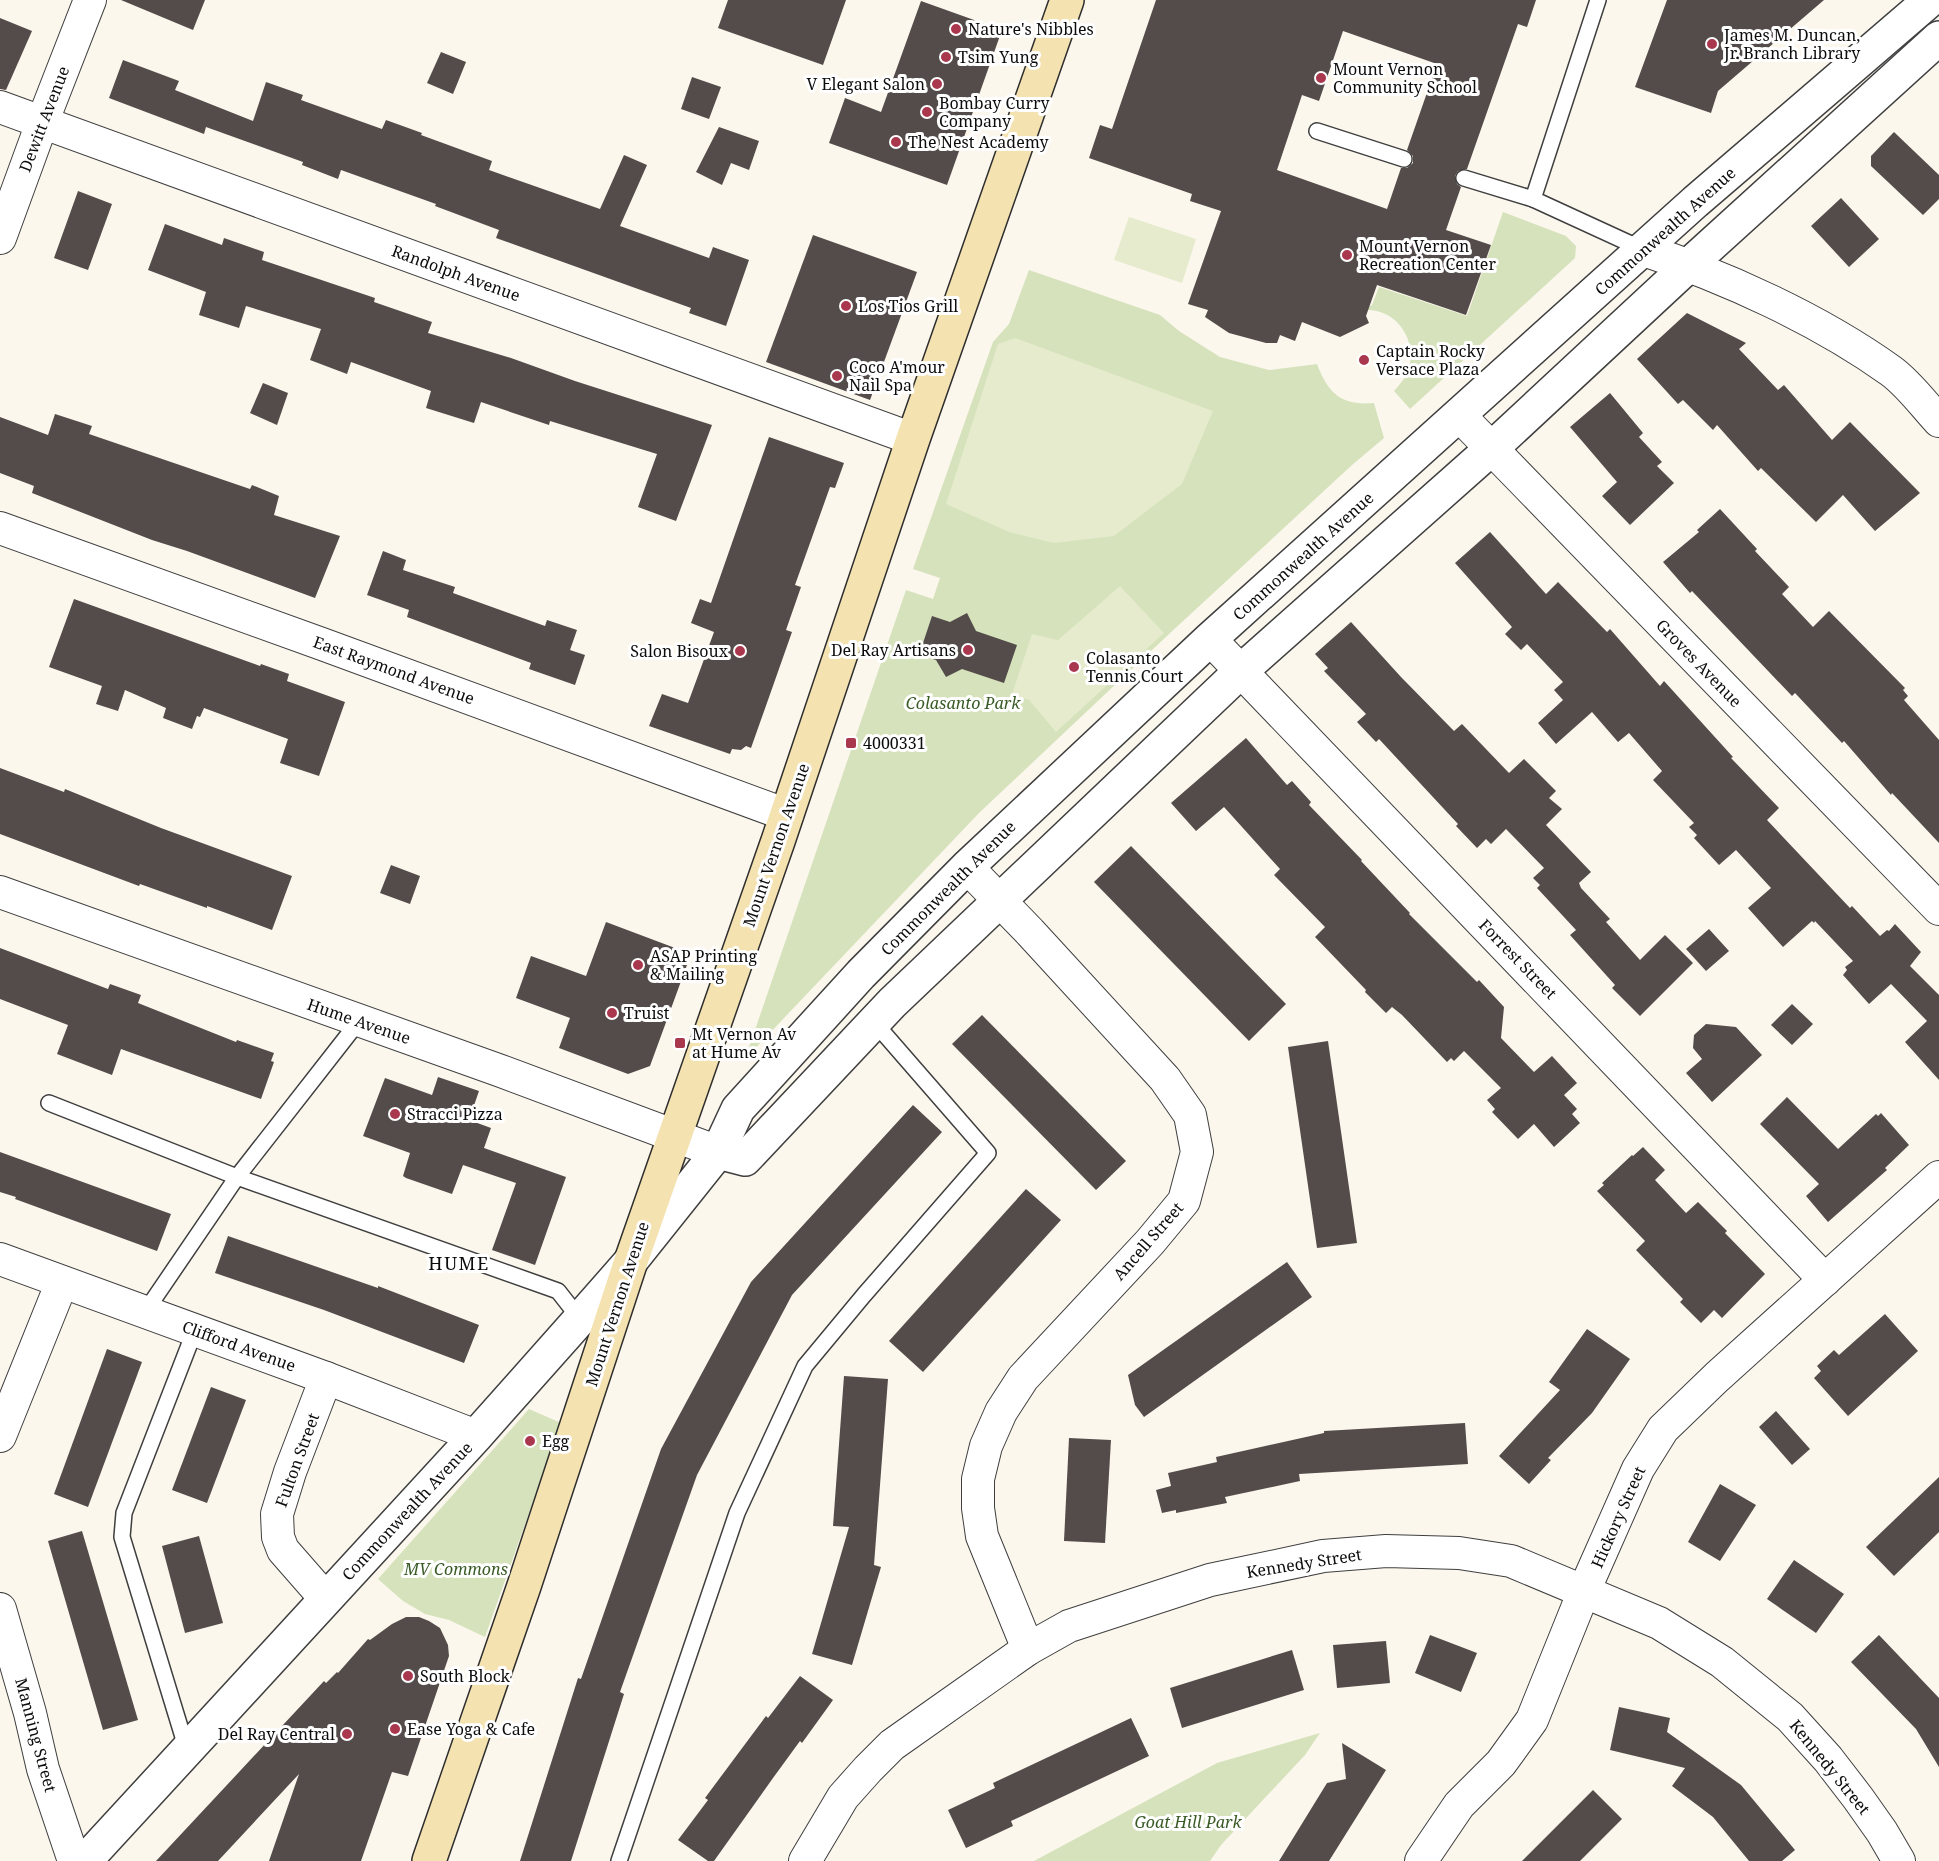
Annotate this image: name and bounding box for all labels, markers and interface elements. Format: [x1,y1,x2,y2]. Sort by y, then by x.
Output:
place label: Nature's Nibbles [968,18,1094,40]
marker: Nature's Nibbles [949,22,963,36]
place label: James M. Duncan, Jr. Branch Library [1723,24,1861,64]
marker: James M. Duncan, Jr. Branch Library [1705,37,1719,51]
place label: Tsim Yung [958,46,1039,68]
marker: Tsim Yung [939,50,953,64]
place label: Mount Vernon Community School [1333,58,1477,98]
street label: Dewitt Avenue [14,63,74,175]
marker: Mount Vernon Community School [1314,71,1328,85]
place label: V Elegant Salon [807,73,925,95]
marker: V Elegant Salon [930,77,944,91]
place label: Bombay Curry Company [939,92,1051,132]
marker: Bombay Curry Company [920,105,934,119]
place label: The Nest Academy [908,131,1049,153]
marker: The Nest Academy [889,135,903,149]
street label: Commonwealth Avenue [1590,162,1740,300]
place label: Mount Vernon Recreation Center [1359,235,1496,275]
street label: Randolph Avenue [389,240,523,306]
marker: Mount Vernon Recreation Center [1340,248,1354,262]
place label: Los Tios Grill [858,295,958,317]
marker: Los Tios Grill [839,299,853,313]
place label: Captain Rocky Versace Plaza [1376,340,1486,380]
marker: Captain Rocky Versace Plaza [1357,353,1371,367]
place label: Coco A'mour Nail Spa [849,356,945,396]
marker: Coco A'mour Nail Spa [830,369,844,383]
street label: Commonwealth Avenue [1228,487,1378,625]
street label: Groves Avenue [1651,614,1747,712]
street label: East Raymond Avenue [310,631,478,709]
place label: Del Ray Artisans [831,639,956,661]
place label: Salon Bisoux [630,640,729,662]
marker: Del Ray Artisans [961,643,975,657]
marker: Salon Bisoux [733,644,747,658]
place label: Colasanto Tennis Court [1086,647,1183,687]
marker: Colasanto Tennis Court [1067,660,1081,674]
park label: Colasanto Park [906,692,1021,714]
place label: 4000331 [863,732,926,754]
marker: 4000331 [844,736,858,750]
street label: Mount Vernon Avenue [738,760,814,930]
street label: Commonwealth Avenue [876,816,1020,960]
street label: Forrest Street [1474,914,1562,1004]
place label: ASAP Printing & Mailing [650,945,757,985]
marker: ASAP Printing & Mailing [631,958,645,972]
street label: Hume Avenue [304,993,414,1049]
place label: Truist [624,1002,670,1024]
marker: Truist [605,1006,619,1020]
place label: Mt Vernon Av at Hume Av [692,1023,797,1063]
marker: Mt Vernon Av at Hume Av [673,1036,687,1050]
place label: Stracci Pizza [407,1103,503,1125]
marker: Stracci Pizza [388,1107,402,1121]
street label: Ancell Street [1108,1197,1188,1285]
street label: Mount Vernon Avenue [580,1219,654,1389]
district label: HUME [428,1251,490,1275]
street label: Clifford Avenue [179,1315,299,1377]
street label: Fulton Street [270,1410,324,1510]
place label: Egg [542,1430,570,1452]
marker: Egg [523,1434,537,1448]
street label: Commonwealth Avenue [337,1437,477,1585]
street label: Hickory Street [1586,1462,1650,1571]
street label: Kennedy Street [1245,1543,1364,1583]
park label: MV Commons [403,1558,508,1580]
place label: South Block [420,1665,511,1687]
marker: South Block [401,1669,415,1683]
street label: Manning Street [10,1675,62,1795]
street label: Kennedy Street [1785,1715,1875,1819]
place label: Ease Yoga & Cafe [407,1718,535,1740]
marker: Ease Yoga & Cafe [388,1722,402,1736]
place label: Del Ray Central [218,1723,335,1745]
marker: Del Ray Central [340,1727,354,1741]
park label: Goat Hill Park [1134,1811,1242,1833]

